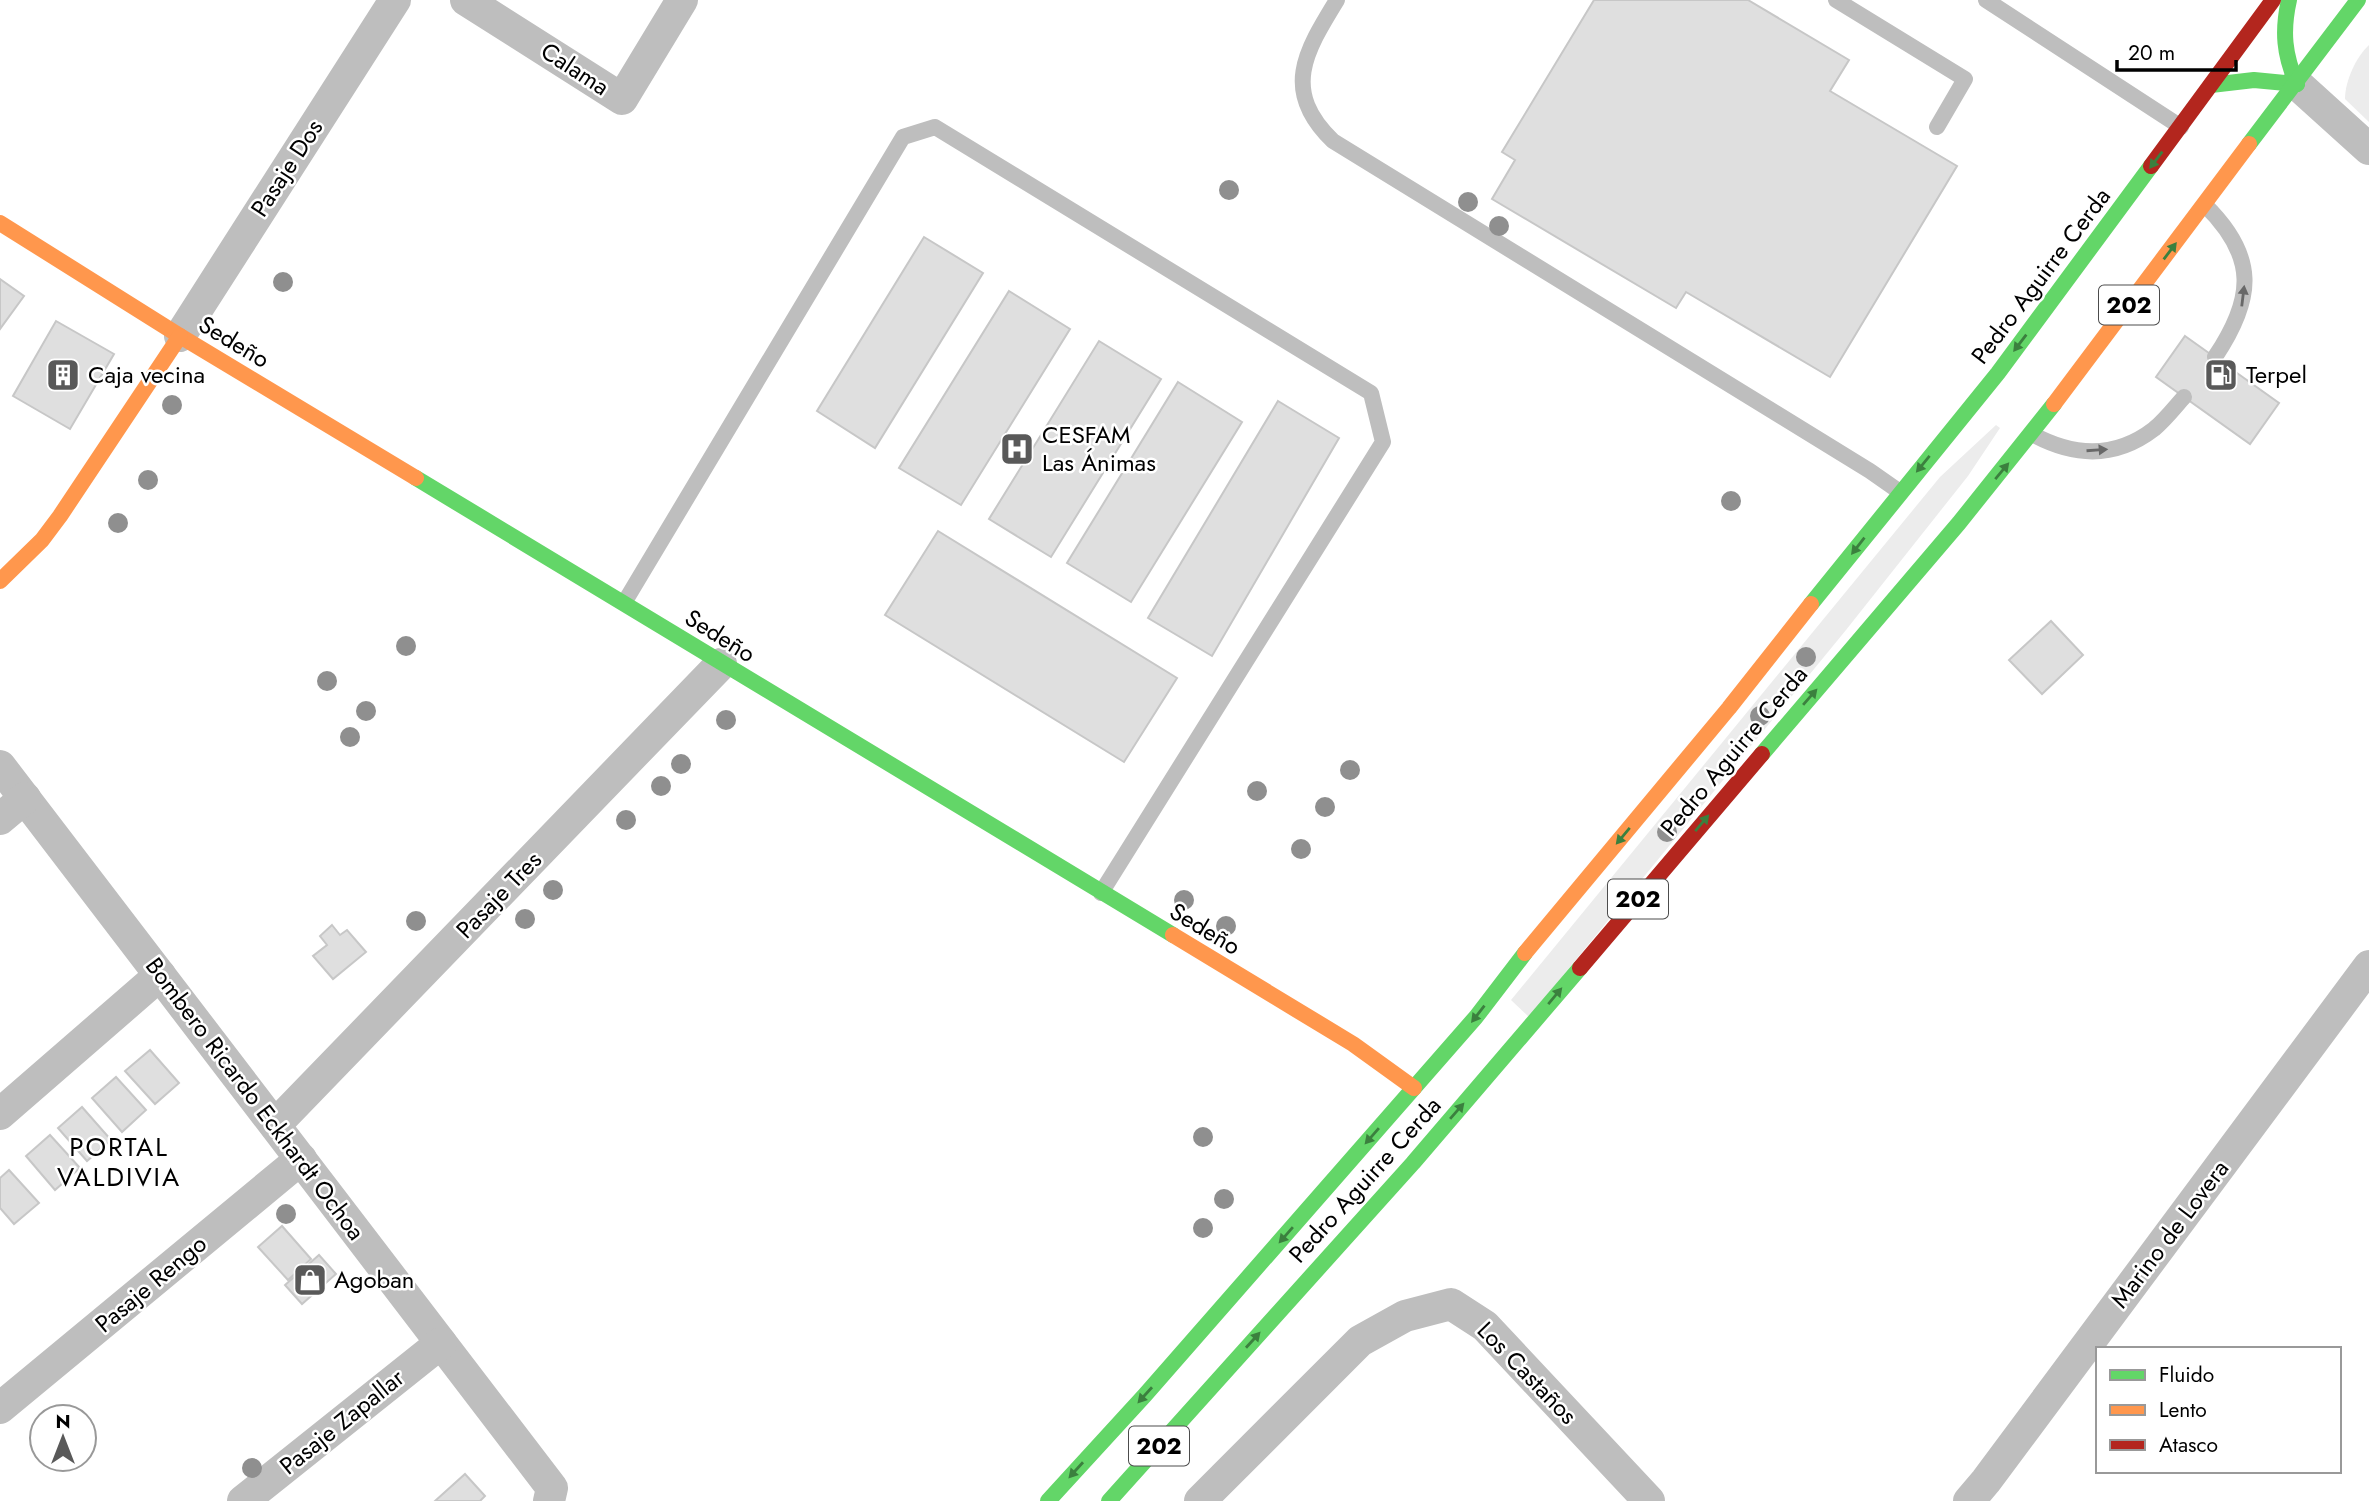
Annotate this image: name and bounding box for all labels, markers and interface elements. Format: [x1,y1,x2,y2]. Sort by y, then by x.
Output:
scale bar [2117,28,2236,72]
street label: Calama [534,33,616,104]
text: 20 m [2128,38,2175,68]
street label: Pasaje Dos [242,112,331,223]
one-way arrow [2150,151,2164,169]
street label: Pedro Aguirre Cerda [1963,180,2119,371]
one-way arrow [2163,242,2177,260]
one-way arrow [2237,285,2248,307]
road number: 202 [2099,286,2159,324]
street label: Sedeño [192,307,276,376]
one-way arrow [2014,334,2028,352]
building icon: Caja vecina [44,356,82,394]
fuel station icon: Terpel [2202,356,2240,394]
place label: Caja vecina [88,357,205,392]
place label: Terpel [2246,357,2307,392]
place label: CESFAM Las Ánimas [1042,417,1156,480]
hospital icon: CESFAM Las Ánimas [998,430,1036,468]
one-way arrow [2086,444,2108,455]
one-way arrow [1916,455,1931,472]
one-way arrow [1994,462,2009,479]
one-way arrow [1850,536,1865,554]
street label: Sedeño [678,600,762,671]
street label: Pedro Aguirre Cerda [1652,658,1815,843]
one-way arrow [1802,689,1817,706]
one-way arrow [1695,814,1710,832]
one-way arrow [1616,828,1631,845]
street label: Pasaje Tres [448,843,549,946]
road number: 202 [1608,879,1668,918]
street label: Sedeño [1163,894,1247,963]
street label: Bombero Ricardo Eckhardt Ochoa [137,950,374,1248]
one-way arrow [1547,988,1562,1005]
one-way arrow [1471,1004,1486,1022]
street label: Pedro Aguirre Cerda [1280,1089,1449,1270]
one-way arrow [1449,1102,1464,1119]
one-way arrow [1365,1127,1381,1144]
district label: PORTAL VALDIVIA [57,1128,181,1196]
street label: Marino de Lovera [2102,1152,2237,1315]
one-way arrow [1278,1226,1294,1243]
street label: Pasaje Rengo [87,1227,214,1341]
shop icon: Agoban [291,1261,329,1299]
place label: Agoban [334,1262,414,1297]
street label: Los Castaños [1469,1313,1585,1432]
one-way arrow [1245,1332,1260,1349]
legend [2096,1347,2341,1473]
street label: Pasaje Zapallar [272,1360,412,1483]
text: Fluido [2159,1360,2214,1390]
one-way arrow [1137,1386,1153,1403]
text: Lento [2159,1395,2207,1425]
north arrow [28,1403,98,1473]
text: N [55,1408,71,1435]
road number: 202 [1129,1427,1189,1466]
text: Atasco [2159,1430,2218,1460]
one-way arrow [1068,1461,1084,1479]

